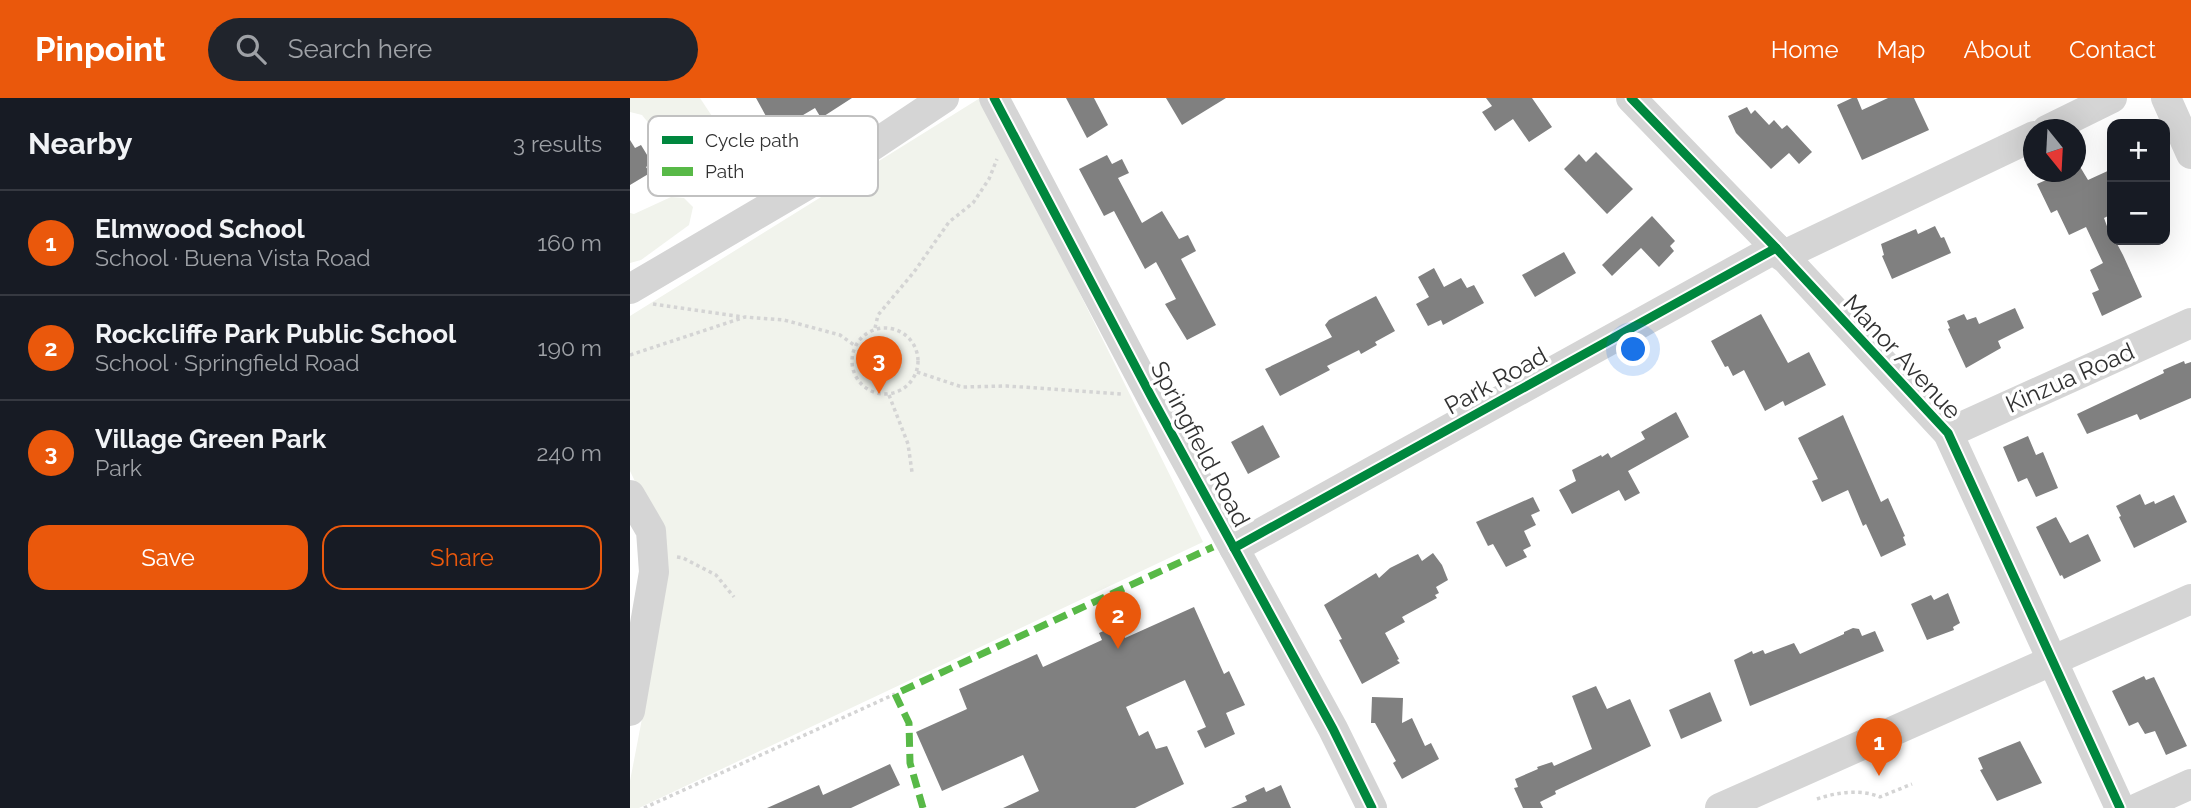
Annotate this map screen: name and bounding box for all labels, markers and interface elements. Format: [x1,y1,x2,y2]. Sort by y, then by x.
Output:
search box [208,18,698,81]
text: Pinpoint [35,30,166,69]
icon: search [232,30,270,68]
text: Search here [288,34,432,64]
text: Home [1771,35,1839,64]
text: Map [1877,35,1925,64]
text: About [1963,35,2031,64]
text: Contact [2069,35,2156,64]
legend [648,116,878,196]
north arrow [2023,119,2086,182]
map controls [2107,119,2170,245]
button: + [2107,119,2170,182]
text: Nearby [28,126,132,161]
text: Cycle path [705,129,799,151]
text: 3 results [513,130,602,157]
text: Path [705,160,744,182]
button: − [2107,182,2170,245]
text: Elmwood School [95,214,305,244]
text: 1 [45,229,57,256]
text: 160 m [537,229,602,256]
text: School · Buena Vista Road [95,244,371,271]
street label: Manor Avenue [1837,288,1967,425]
text: Rockcliffe Park Public School [95,319,456,349]
your location [1616,332,1650,366]
text: 2 [45,334,57,361]
text: 190 m [538,334,602,361]
pin: 3 [856,336,902,394]
street label: Kinzua Road [2001,336,2139,419]
street label: Park Road [1439,341,1552,421]
text: School · Springfield Road [95,349,360,376]
street label: Springfield Road [1145,356,1256,531]
text: Village Green Park [95,424,326,454]
text: 3 [45,439,57,466]
text: 240 m [536,439,602,466]
text: Park [95,454,142,481]
button: Save [28,525,308,590]
button: Share [322,525,602,590]
pin: 2 [1095,591,1141,649]
pin: 1 [1856,718,1902,776]

